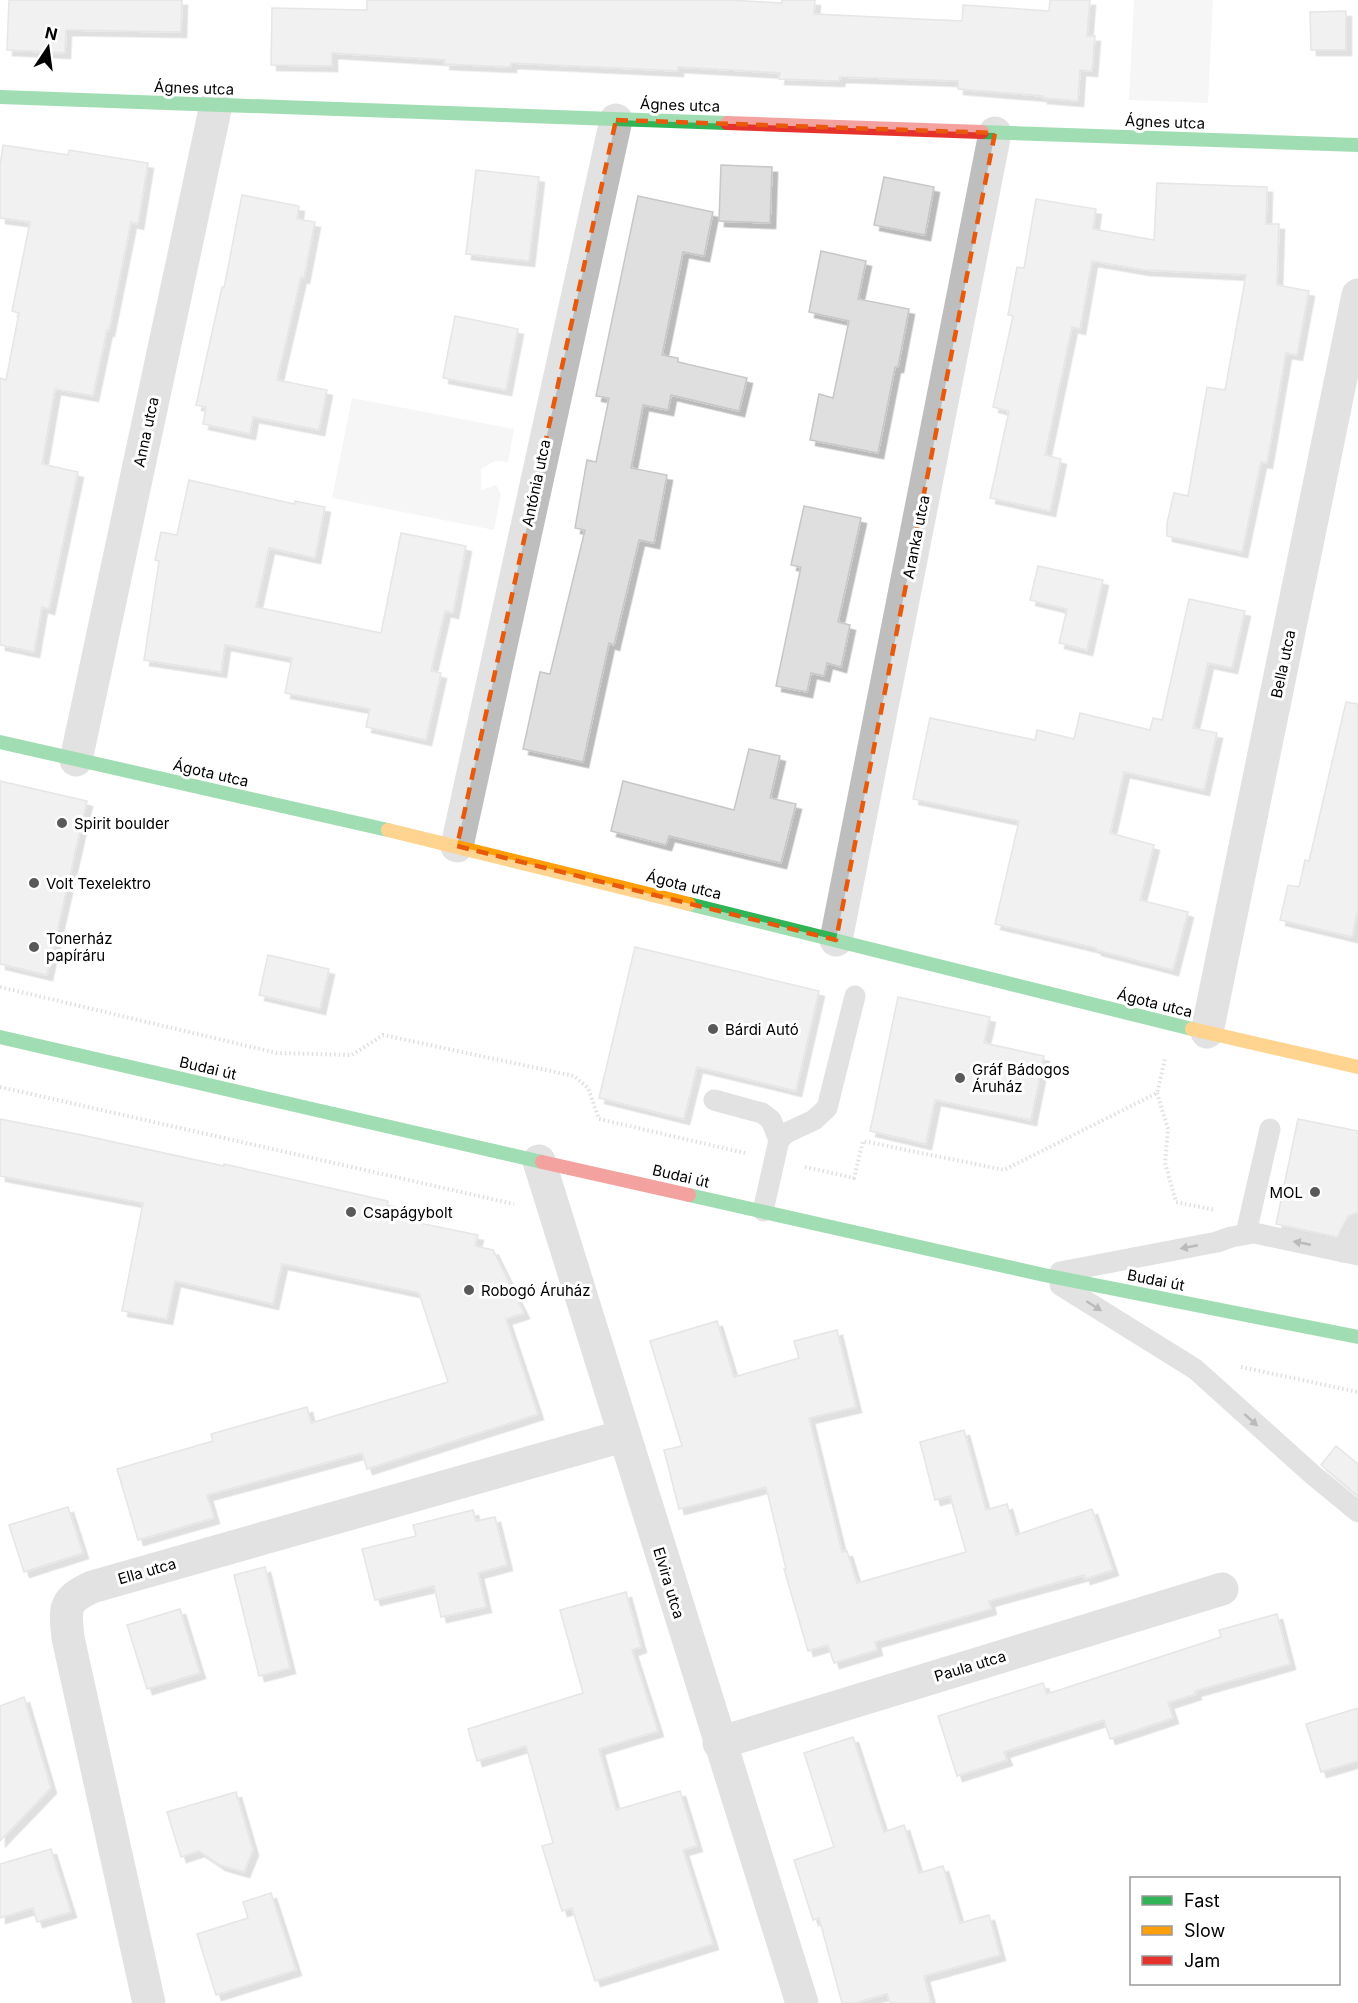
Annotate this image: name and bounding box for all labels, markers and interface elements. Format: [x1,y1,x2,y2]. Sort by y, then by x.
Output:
north arrow [18,18,78,78]
text: N [43,22,60,45]
street label: Ágnes utca [154,77,234,99]
street label: Ágnes utca [640,94,720,116]
street label: Ágnes utca [1125,111,1205,133]
street label: Anna utca [129,395,163,469]
street label: Antónia utca [517,438,555,528]
street label: Aranka utca [899,493,933,581]
street label: Bella utca [1267,628,1299,700]
street label: Ágota utca [171,755,251,791]
place label: Spirit boulder [74,814,170,833]
marker: Spirit boulder [55,816,69,830]
street label: Ágota utca [644,866,724,904]
place label: Volt Texelektro [46,874,151,893]
marker: Volt Texelektro [27,876,41,890]
place label: Tonerház papíráru [46,929,113,965]
marker: Tonerház papíráru [27,940,41,954]
street label: Ágota utca [1115,984,1195,1022]
place label: Bárdi Autó [725,1020,799,1039]
marker: Bárdi Autó [706,1022,720,1036]
street label: Budai út [178,1052,238,1084]
place label: Gráf Bádogos Áruház [972,1060,1070,1096]
marker: Gráf Bádogos Áruház [953,1071,967,1085]
street label: Budai út [651,1160,711,1192]
place label: MOL [1269,1183,1303,1202]
marker: MOL [1308,1185,1322,1199]
place label: Csapágybolt [363,1203,453,1222]
marker: Csapágybolt [344,1205,358,1219]
one-way arrow [1292,1238,1311,1247]
one-way arrow [1180,1243,1199,1252]
street label: Budai út [1126,1265,1186,1295]
place label: Robogó Áruház [481,1281,590,1300]
marker: Robogó Áruház [462,1283,476,1297]
one-way arrow [1086,1300,1102,1311]
one-way arrow [1243,1413,1258,1426]
street label: Elvira utca [649,1545,689,1621]
street label: Ella utca [116,1554,178,1588]
street label: Paula utca [932,1646,1008,1686]
legend [1130,1877,1340,1985]
text: Fast [1184,1890,1220,1911]
text: Slow [1184,1920,1225,1941]
text: Jam [1184,1950,1220,1971]

